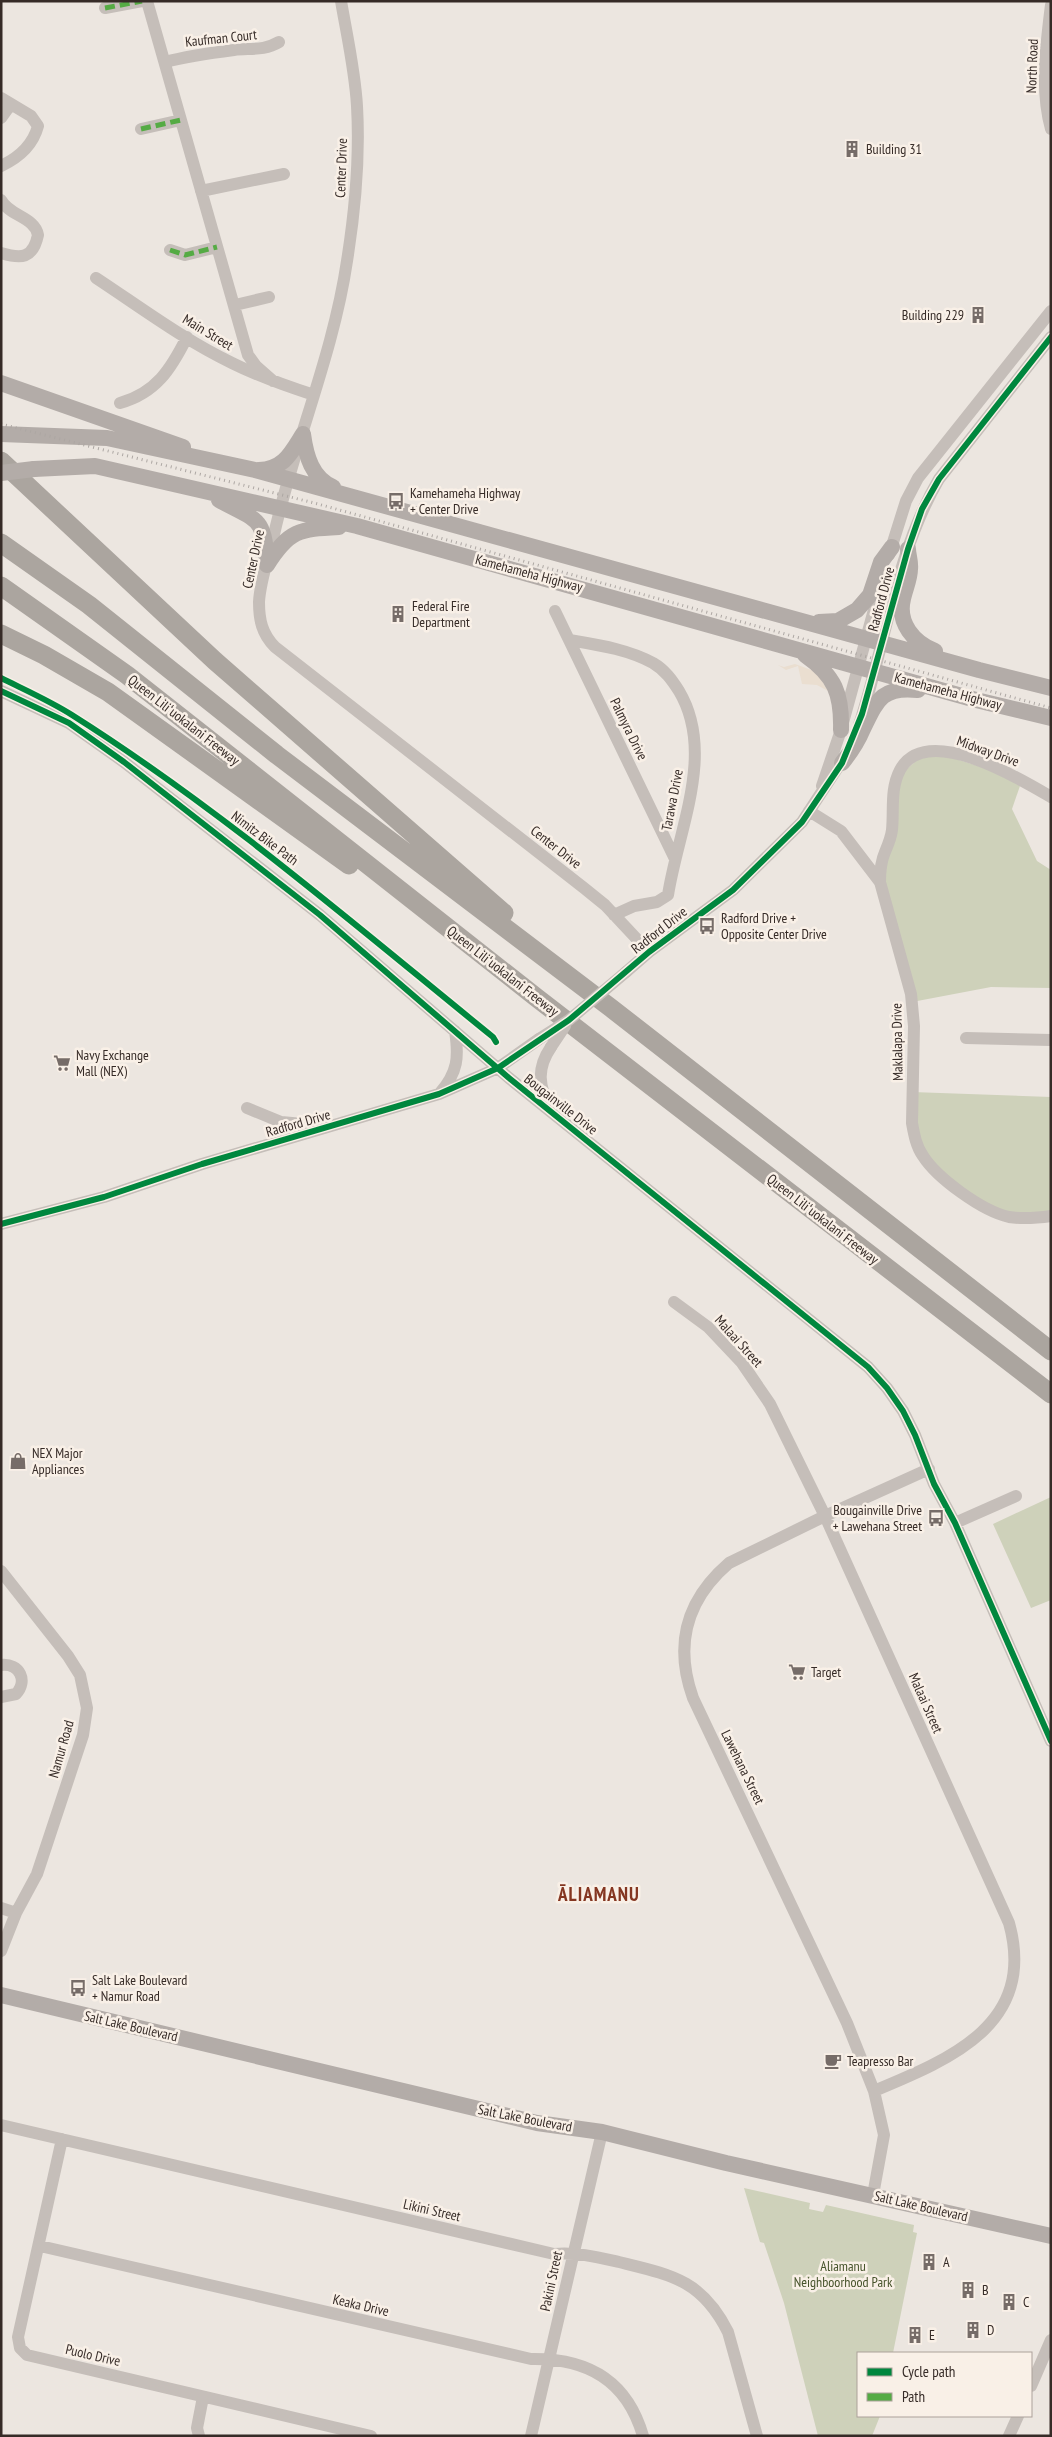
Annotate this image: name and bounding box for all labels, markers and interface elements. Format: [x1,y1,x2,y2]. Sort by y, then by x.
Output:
street label: Kaufman Court [184,25,258,51]
street label: North Road [1022,38,1042,94]
street label: Center Drive [331,138,351,198]
building icon: Building 31 [842,139,862,159]
place label: Building 31 [866,140,922,158]
building icon: Building 229 [968,305,988,325]
place label: Building 229 [902,306,964,324]
street label: Main Street [180,310,237,354]
place label: Kamehameha Highway + Center Drive [410,484,521,518]
bus stop icon: Kamehameha Highway + Center Drive [386,491,406,511]
street label: Center Drive [238,528,268,590]
street label: Kamehameha Highway [473,550,585,596]
street label: Radford Drive [864,564,898,633]
place label: Federal Fire Department [412,597,470,631]
building icon: Federal Fire Department [388,604,408,624]
street label: Kamehameha Highway [892,668,1004,714]
street label: Queen Liliʻuokalani Freeway [125,671,244,770]
street label: Palmyra Drive [606,695,652,763]
street label: Midway Drive [954,731,1022,771]
street label: Tarawa Drive [657,767,687,832]
street label: Nimitz Bike Path [228,807,302,869]
street label: Center Drive [527,822,585,873]
street label: Radford Drive [627,902,691,957]
place label: Radford Drive + Opposite Center Drive [721,909,827,943]
bus stop icon: Radford Drive + Opposite Center Drive [697,916,717,936]
street label: Queen Liliʻuokalani Freeway [444,922,563,1021]
street label: Maklalapa Drive [887,1003,907,1081]
place label: Navy Exchange Mall (NEX) [76,1046,149,1080]
supermarket icon: Navy Exchange Mall (NEX) [52,1053,72,1073]
street label: Bougainville Drive [520,1070,602,1139]
street label: Radford Drive [264,1105,333,1141]
street label: Queen Liliʻuokalani Freeway [764,1170,883,1269]
street label: Malaai Street [711,1311,767,1371]
place label: NEX Major Appliances [32,1444,84,1478]
shop icon: NEX Major Appliances [8,1451,28,1471]
place label: Bougainville Drive + Lawehana Street [833,1501,922,1535]
bus stop icon: Bougainville Drive + Lawehana Street [926,1508,946,1528]
supermarket icon: Target [787,1662,807,1682]
place label: Target [811,1663,841,1681]
street label: Malaai Street [905,1670,947,1736]
street label: Namur Road [44,1718,78,1780]
street label: Lawehana Street [717,1727,769,1807]
district label: ĀLIAMANU [557,1882,640,1906]
place label: Salt Lake Boulevard + Namur Road [92,1971,187,2005]
bus stop icon: Salt Lake Boulevard + Namur Road [68,1978,88,1998]
street label: Salt Lake Boulevard [83,2007,179,2045]
cafe icon: Teapresso Bar [823,2051,843,2071]
place label: Teapresso Bar [847,2052,914,2070]
street label: Salt Lake Boulevard [476,2100,574,2136]
street label: Salt Lake Boulevard [873,2187,969,2225]
street label: Likini Street [401,2195,463,2225]
street label: Pakini Street [536,2249,566,2313]
building icon: A [919,2252,939,2272]
place label: A [943,2253,950,2271]
park label: Aliamanu Neighboorhood Park [794,2257,893,2291]
building icon: B [958,2280,978,2300]
place label: B [982,2281,989,2299]
street label: Keaka Drive [331,2290,391,2320]
building icon: C [999,2292,1019,2312]
place label: C [1023,2293,1030,2311]
building icon: D [963,2320,983,2340]
place label: D [987,2321,994,2339]
building icon: E [905,2325,925,2345]
place label: E [929,2326,935,2344]
street label: Puolo Drive [64,2340,122,2370]
legend [857,2352,1032,2417]
text: Cycle path [902,2362,955,2381]
text: Path [902,2387,925,2406]

